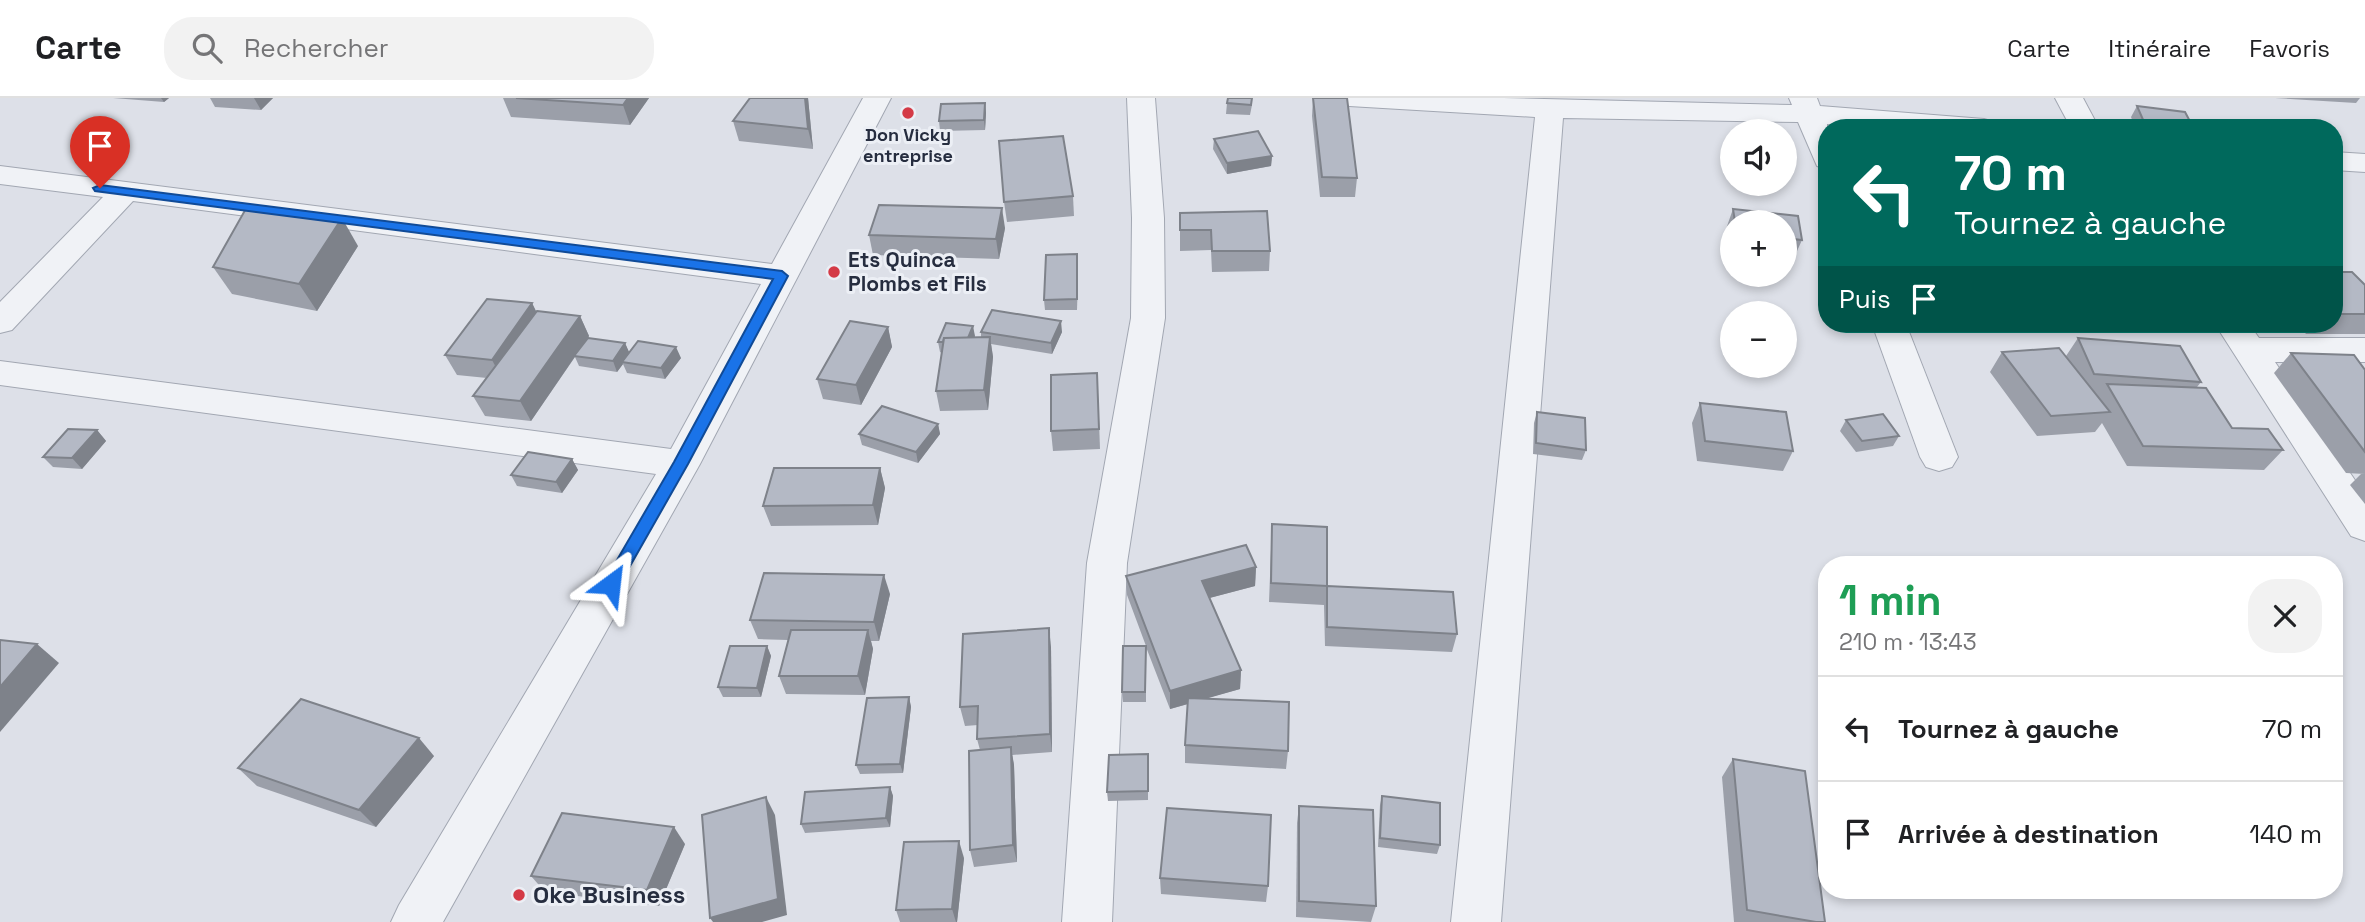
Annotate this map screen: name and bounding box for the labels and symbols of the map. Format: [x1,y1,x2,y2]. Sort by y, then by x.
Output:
marker: Don Vicky entreprise [900,105,916,121]
pin [70,116,130,188]
place label: Don Vicky entreprise [863,123,953,167]
place label: Ets Quinca Plombs et Fils [848,246,987,297]
marker: Ets Quinca Plombs et Fils [826,264,842,280]
position arrow [574,547,648,621]
place label: Oke Business [533,879,685,910]
marker: Oke Business [511,887,527,903]

